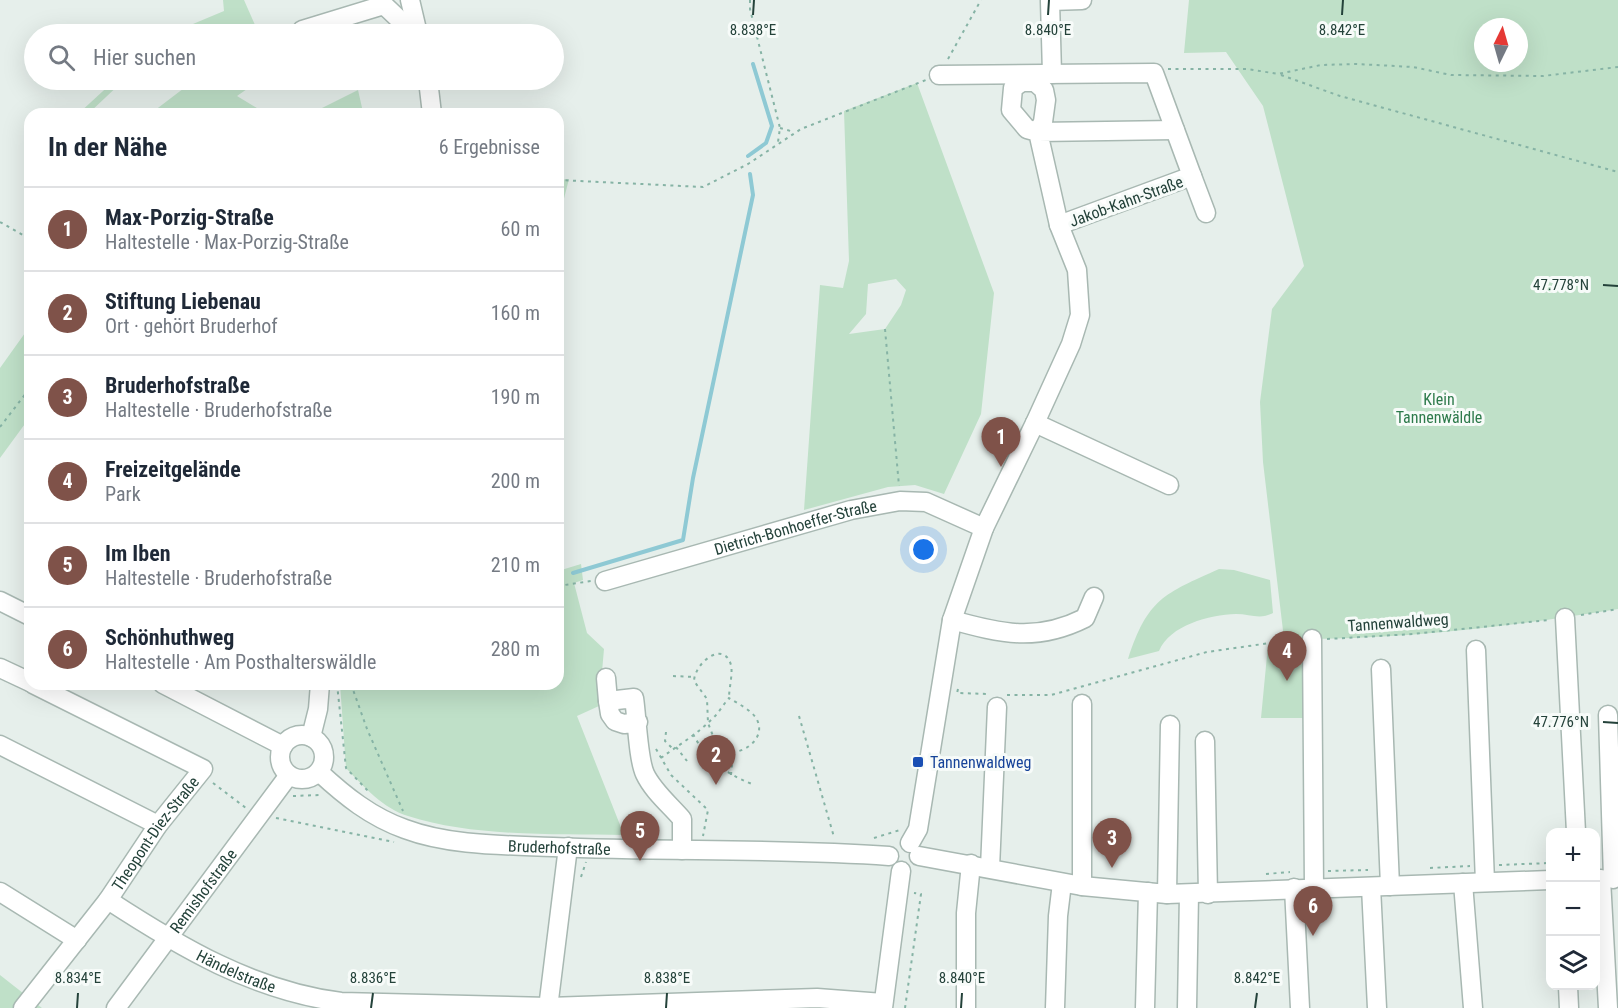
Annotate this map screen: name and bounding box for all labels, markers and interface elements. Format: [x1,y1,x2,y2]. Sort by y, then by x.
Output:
north arrow [1474,18,1528,72]
text: 8.838°E [730,21,776,39]
text: 8.840°E [1025,21,1071,39]
text: 8.842°E [1319,21,1365,39]
search box [24,24,564,90]
icon: search [45,41,78,74]
text: Hier suchen [93,45,196,70]
text: In der Nähe [48,132,167,162]
text: 6 Ergebnisse [439,135,540,159]
street label: Jakob-Kahn-Straße [1067,172,1186,231]
text: Max-Porzig-Straße [105,205,274,230]
text: 1 [62,217,73,241]
text: 60 m [501,217,540,241]
text: Haltestelle · Max-Porzig-Straße [105,230,349,254]
text: 47.778°N [1533,276,1589,294]
text: Stiftung Liebenau [105,289,261,314]
text: 2 [62,301,73,325]
text: 160 m [491,301,540,325]
text: Ort · gehört Bruderhof [105,314,278,338]
text: Bruderhofstraße [105,373,250,398]
text: 3 [62,385,73,409]
text: 190 m [491,385,540,409]
park label: Klein Tannenwäldle [1396,390,1482,427]
text: Haltestelle · Bruderhofstraße [105,398,332,422]
pin: 1 [982,418,1020,467]
text: Freizeitgelände [105,457,241,482]
text: 4 [62,469,73,493]
text: 200 m [491,469,540,493]
text: Park [105,482,141,506]
street label: Dietrich-Bonhoeffer-Straße [712,496,878,559]
your location [909,535,938,564]
text: Im Iben [105,541,171,566]
text: 5 [62,553,73,577]
text: 210 m [491,553,540,577]
text: Haltestelle · Bruderhofstraße [105,566,332,590]
street label: Tannenwaldweg [1347,609,1449,636]
text: Schönhuthweg [105,625,234,650]
pin: 4 [1268,632,1306,681]
text: 6 [62,637,73,661]
text: 280 m [491,637,540,661]
text: Haltestelle · Am Posthalterswäldle [105,650,377,674]
text: 47.776°N [1533,713,1589,731]
pin: 2 [696,736,736,785]
place label: Tannenwaldweg [930,753,1031,772]
marker: Tannenwaldweg [911,755,925,769]
street label: Theopont-Diez-Straße [108,773,203,894]
pin: 5 [620,812,660,861]
pin: 3 [1092,818,1132,868]
map controls [1546,828,1600,990]
button: + [1546,828,1600,882]
street label: Bruderhofstraße [508,836,611,859]
street label: Remishofstraße [166,845,241,937]
button: − [1546,882,1600,936]
pin: 6 [1294,886,1332,936]
button: layers [1546,936,1600,990]
street label: Händelstraße [193,946,278,997]
text: 8.834°E [55,969,101,987]
text: 8.836°E [350,969,396,987]
text: 8.838°E [644,969,690,987]
text: 8.840°E [939,969,985,987]
text: 8.842°E [1234,969,1280,987]

